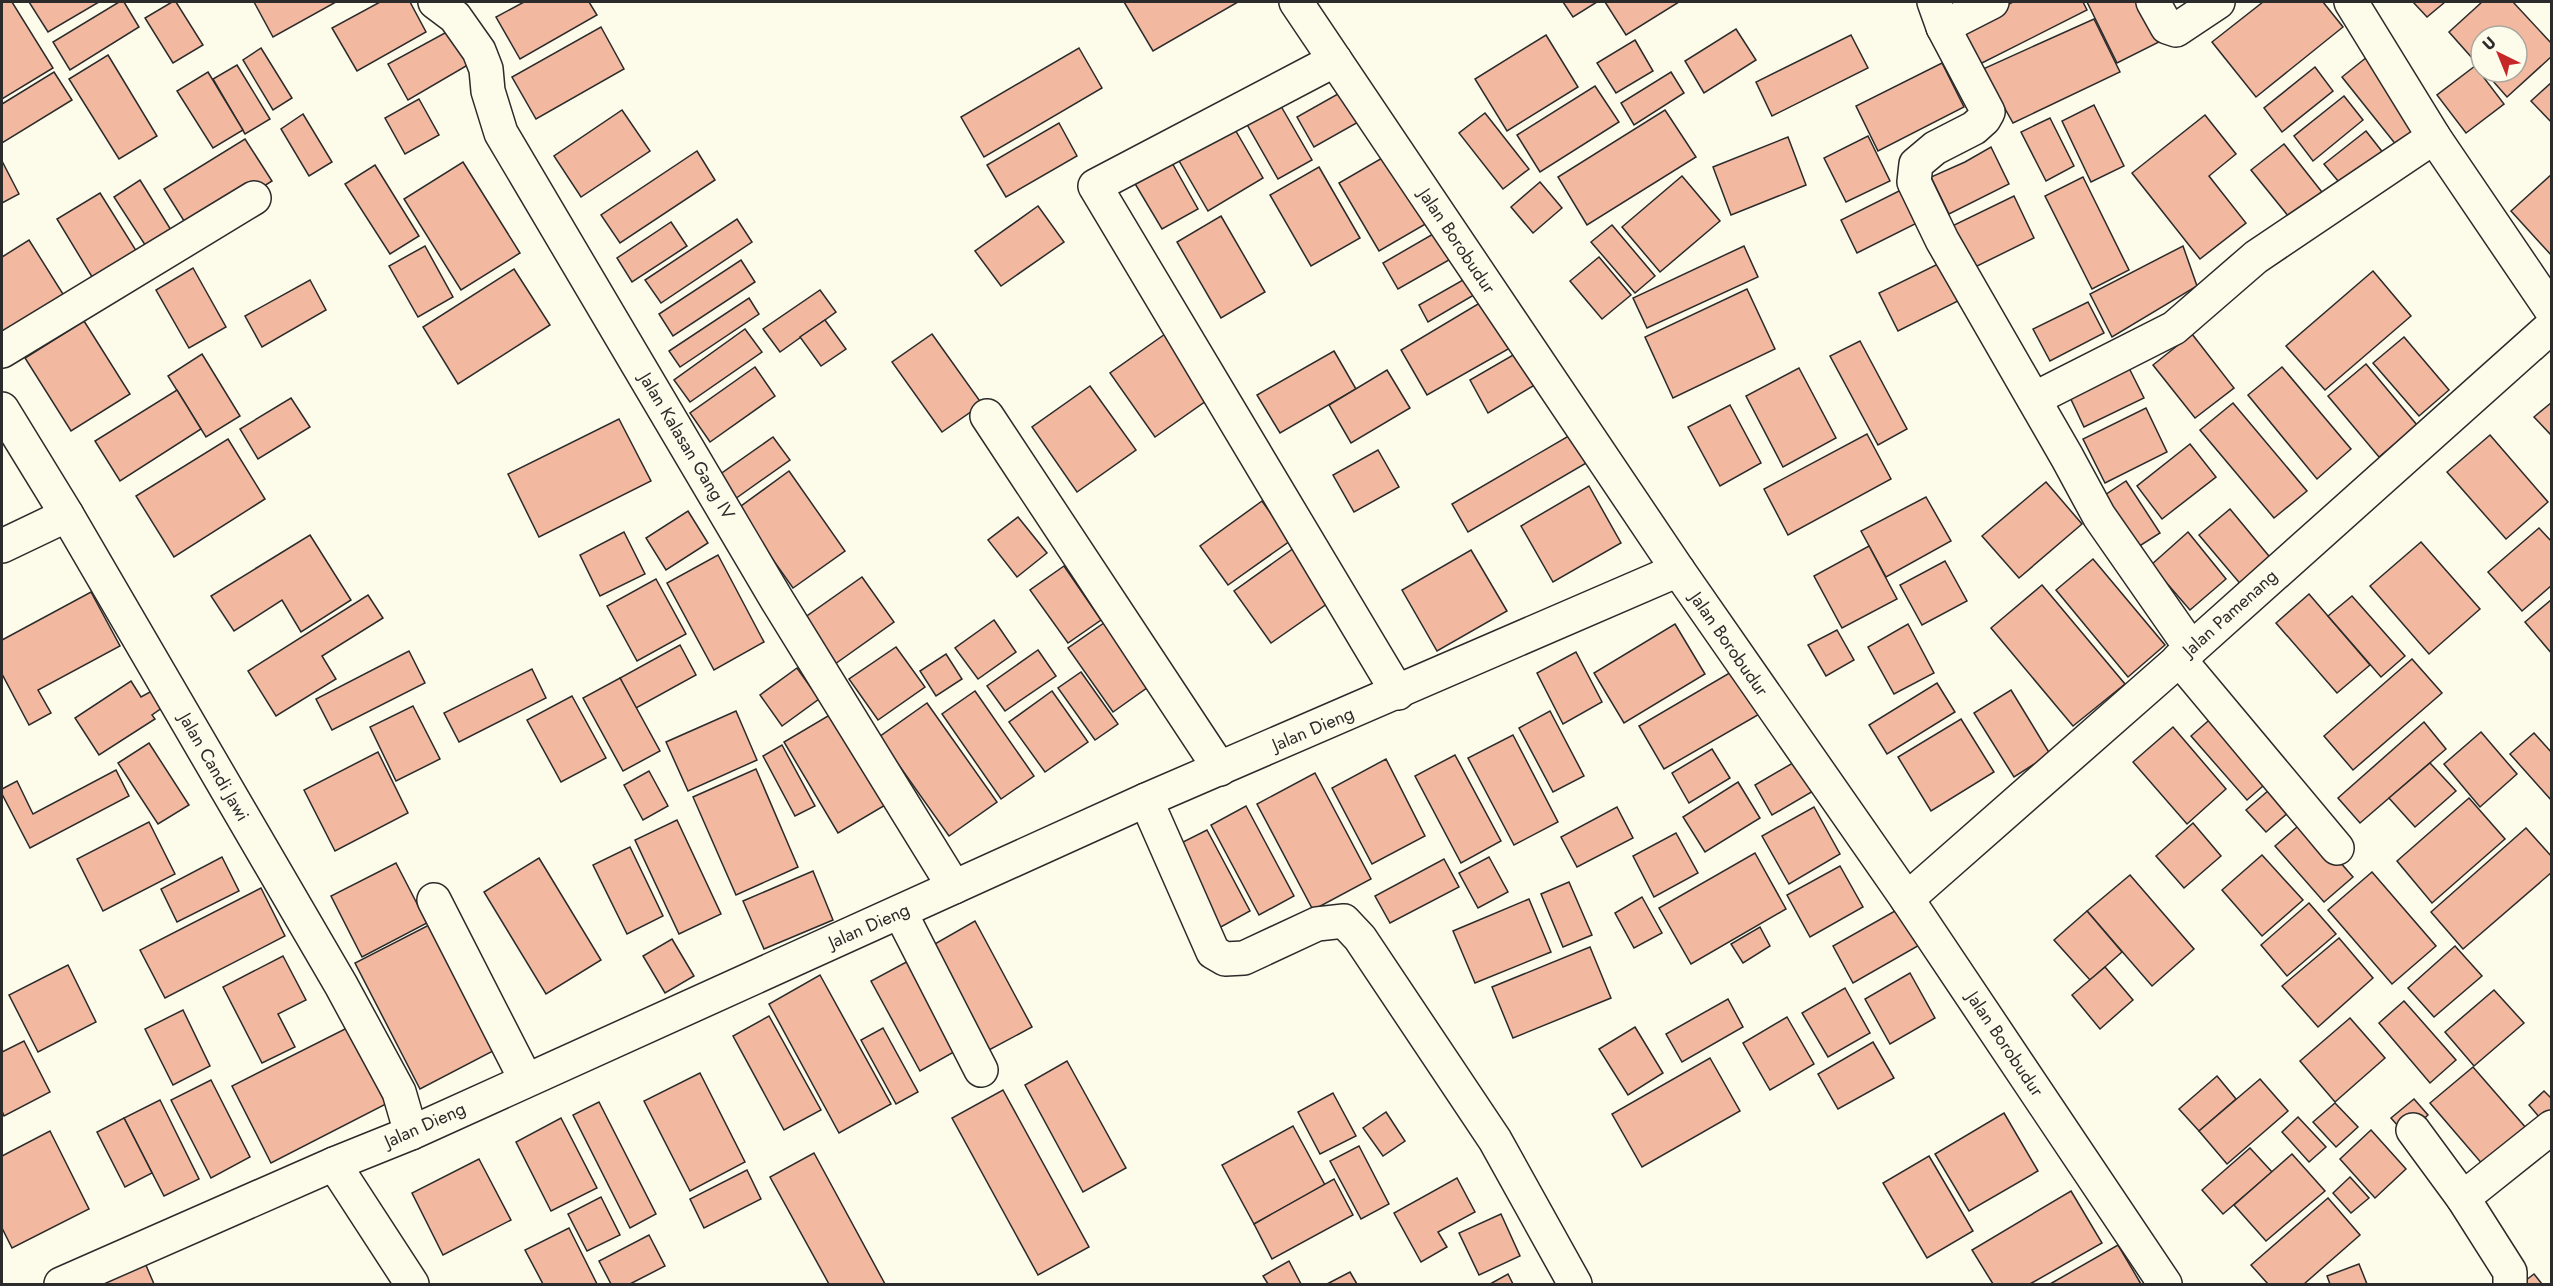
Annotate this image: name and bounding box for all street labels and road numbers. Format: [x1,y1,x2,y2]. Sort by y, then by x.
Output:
street label: Jalan Borobudur [1411,182,1502,299]
street label: Jalan Kalasan Gang IV [632,366,741,524]
street label: Jalan Pamenang [2175,563,2283,664]
street label: Jalan Borobudur [1682,585,1775,702]
street label: Jalan Dieng [1266,700,1358,759]
street label: Jalan Candi Jawi [171,706,256,826]
street label: Jalan Dieng [822,897,914,956]
street label: Jalan Borobudur [1959,985,2050,1102]
street label: Jalan Dieng [378,1096,470,1155]

